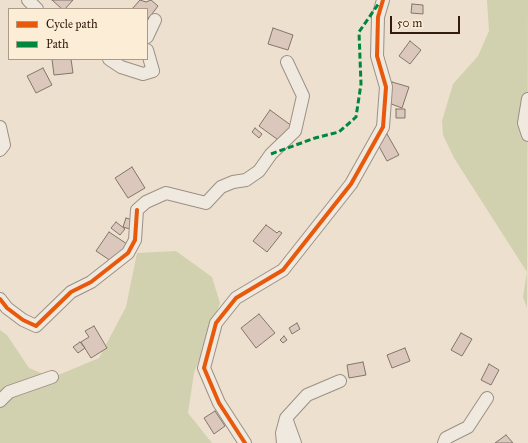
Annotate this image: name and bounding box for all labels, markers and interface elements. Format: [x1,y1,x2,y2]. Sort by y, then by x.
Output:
legend [8,8,148,60]
scale bar [392,8,462,34]
text: 50 m [397,16,422,30]
text: Cycle path [46,17,98,31]
text: Path [46,37,69,51]

